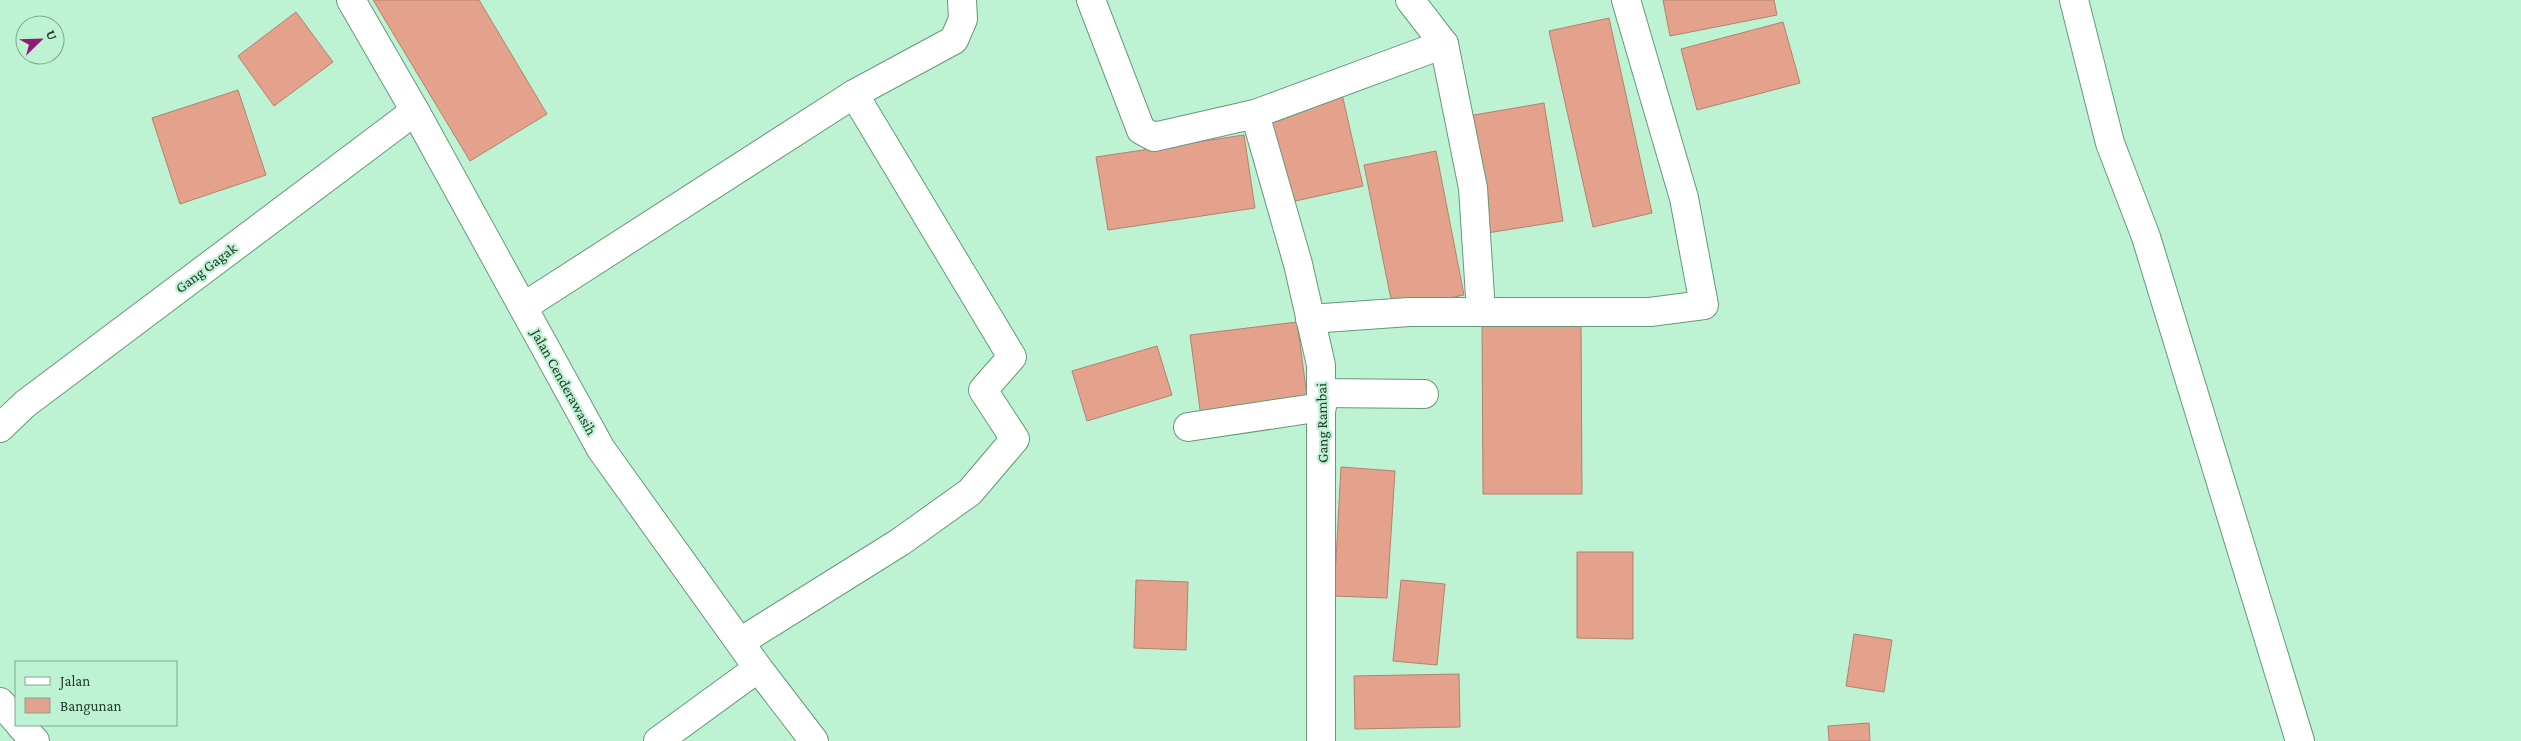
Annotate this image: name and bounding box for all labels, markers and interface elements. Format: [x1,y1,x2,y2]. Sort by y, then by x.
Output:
north arrow [15,15,65,65]
text: U [43,27,61,43]
street label: Gang Gagak [172,239,241,297]
street label: Jalan Cenderawasih [526,324,600,438]
street label: Gang Rambai [1313,383,1332,463]
legend [15,661,178,726]
text: Jalan [58,673,90,690]
text: Bangunan [60,698,121,715]

